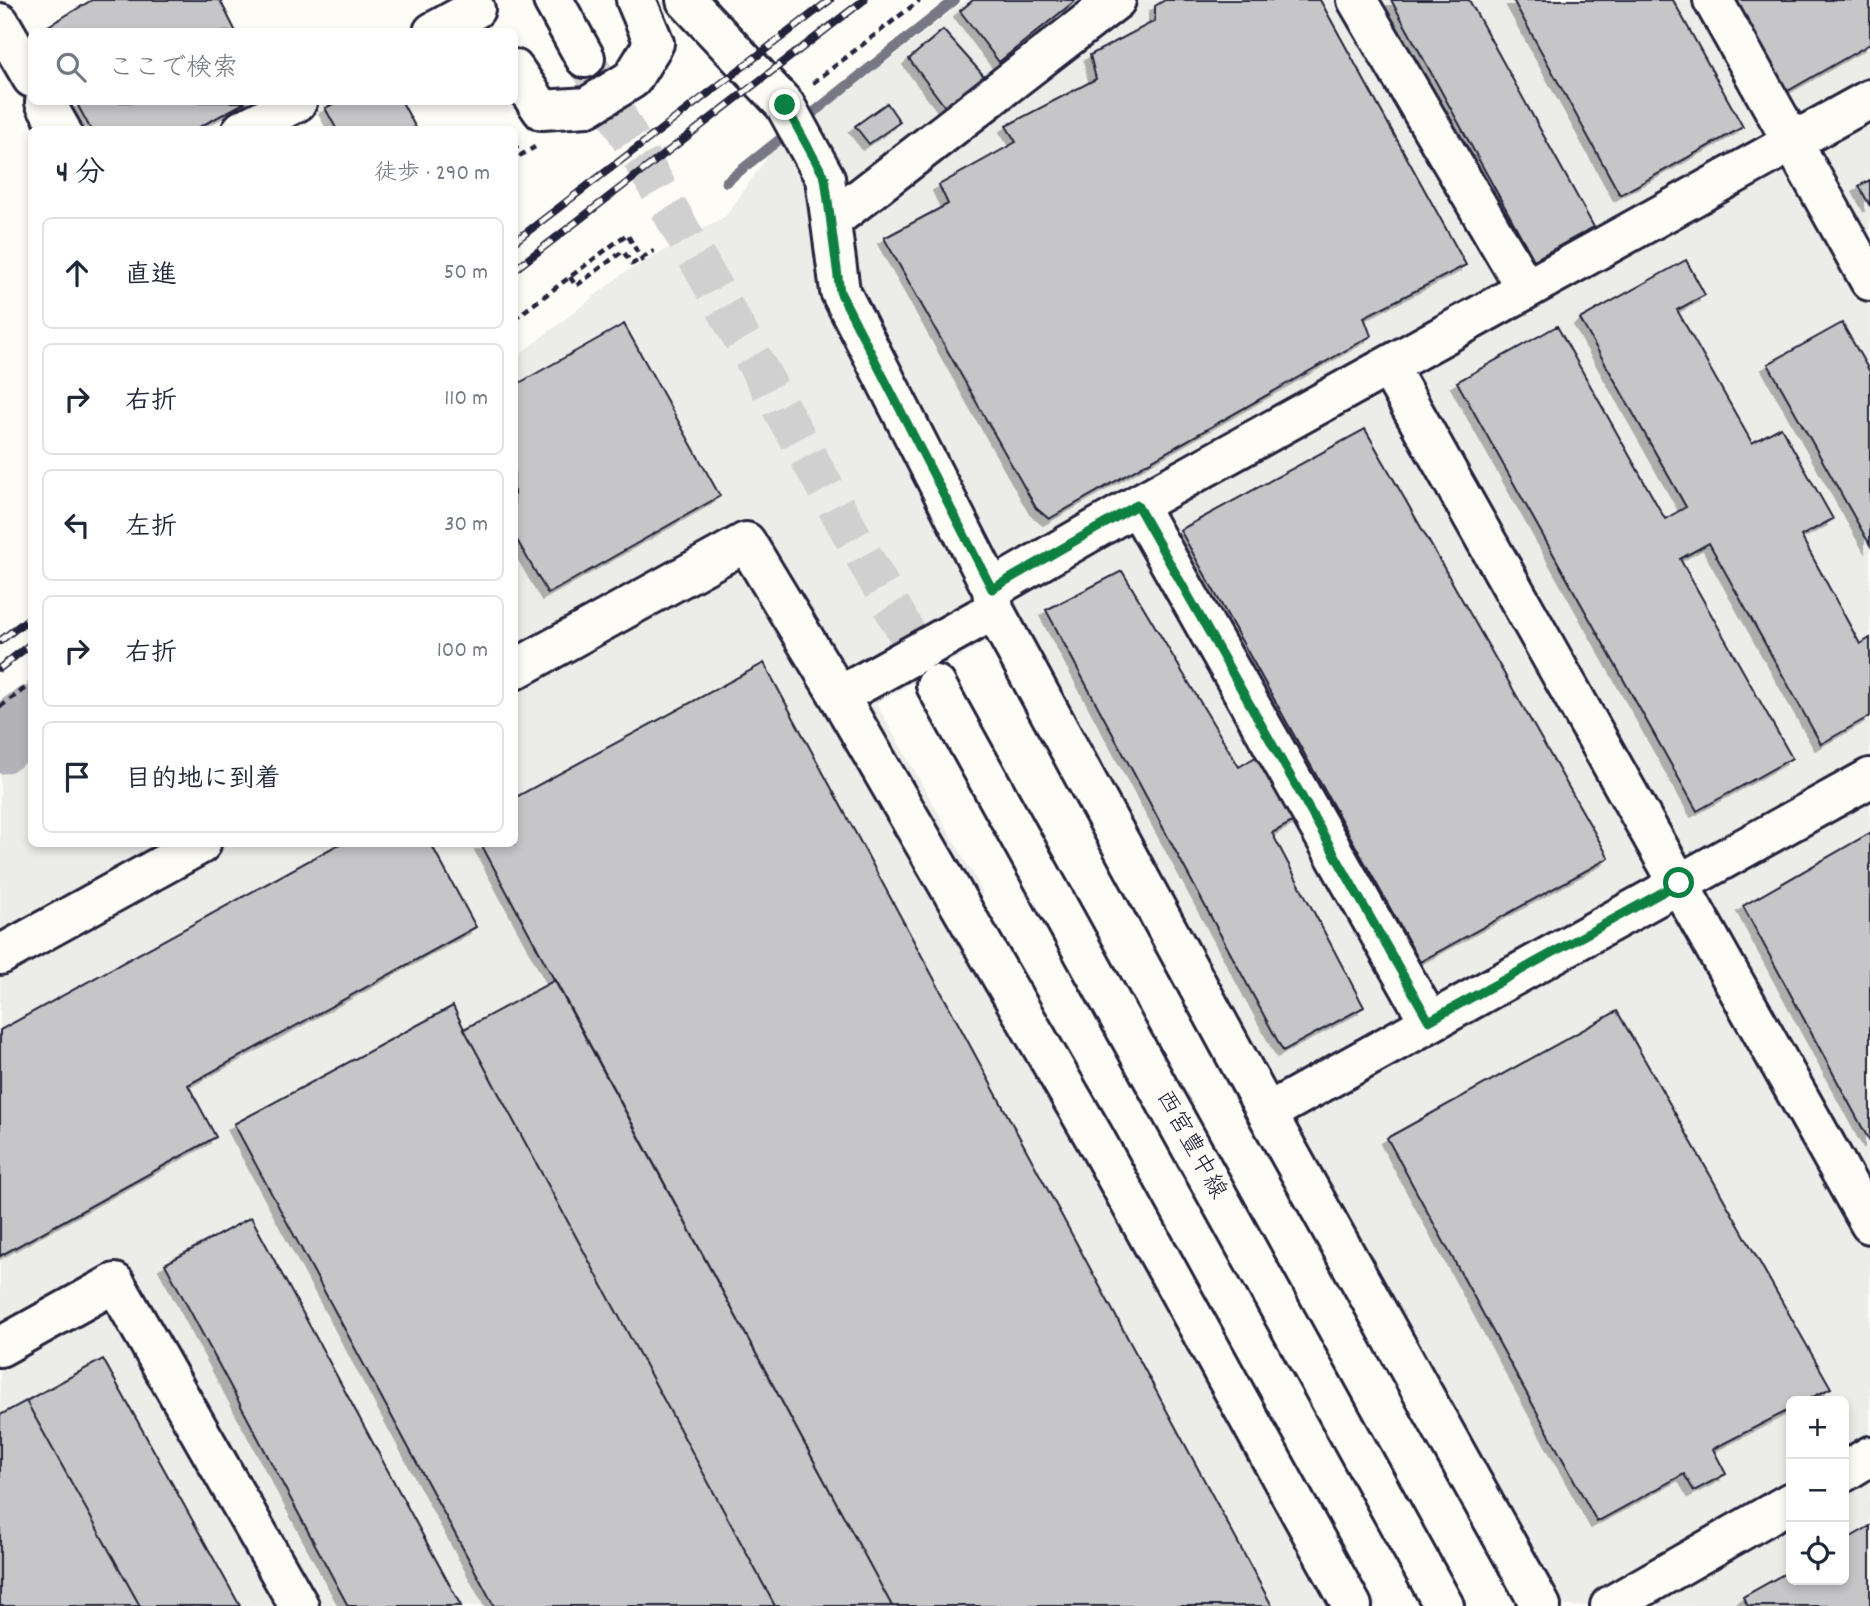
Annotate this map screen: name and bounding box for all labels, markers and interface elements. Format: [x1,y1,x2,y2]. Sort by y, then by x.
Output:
search box [28,28,518,105]
icon: search [52,48,90,86]
text: ここで検索 [108,51,238,88]
route end [769,89,800,120]
text: 4 分 [56,154,105,197]
text: 徒歩 · 290 m [374,158,490,191]
icon: ahead [58,254,96,292]
text: 50 m [444,257,488,290]
text: 直進 [125,258,177,295]
icon: right [58,380,96,418]
text: 110 m [444,383,488,416]
text: 右折 [125,384,177,421]
icon: left [58,506,96,544]
text: 30 m [444,509,488,542]
text: 左折 [125,510,177,547]
icon: right [58,632,96,670]
text: 100 m [437,635,488,668]
text: 右折 [125,636,177,673]
icon: arrive [58,758,96,796]
text: 目的地に到着 [125,762,281,799]
route start [1663,867,1694,898]
street label: 西宮豊中線 [1146,1084,1234,1206]
map controls [1786,1396,1849,1585]
button: + [1786,1396,1849,1459]
button: − [1786,1459,1849,1522]
button: locate [1786,1522,1849,1585]

